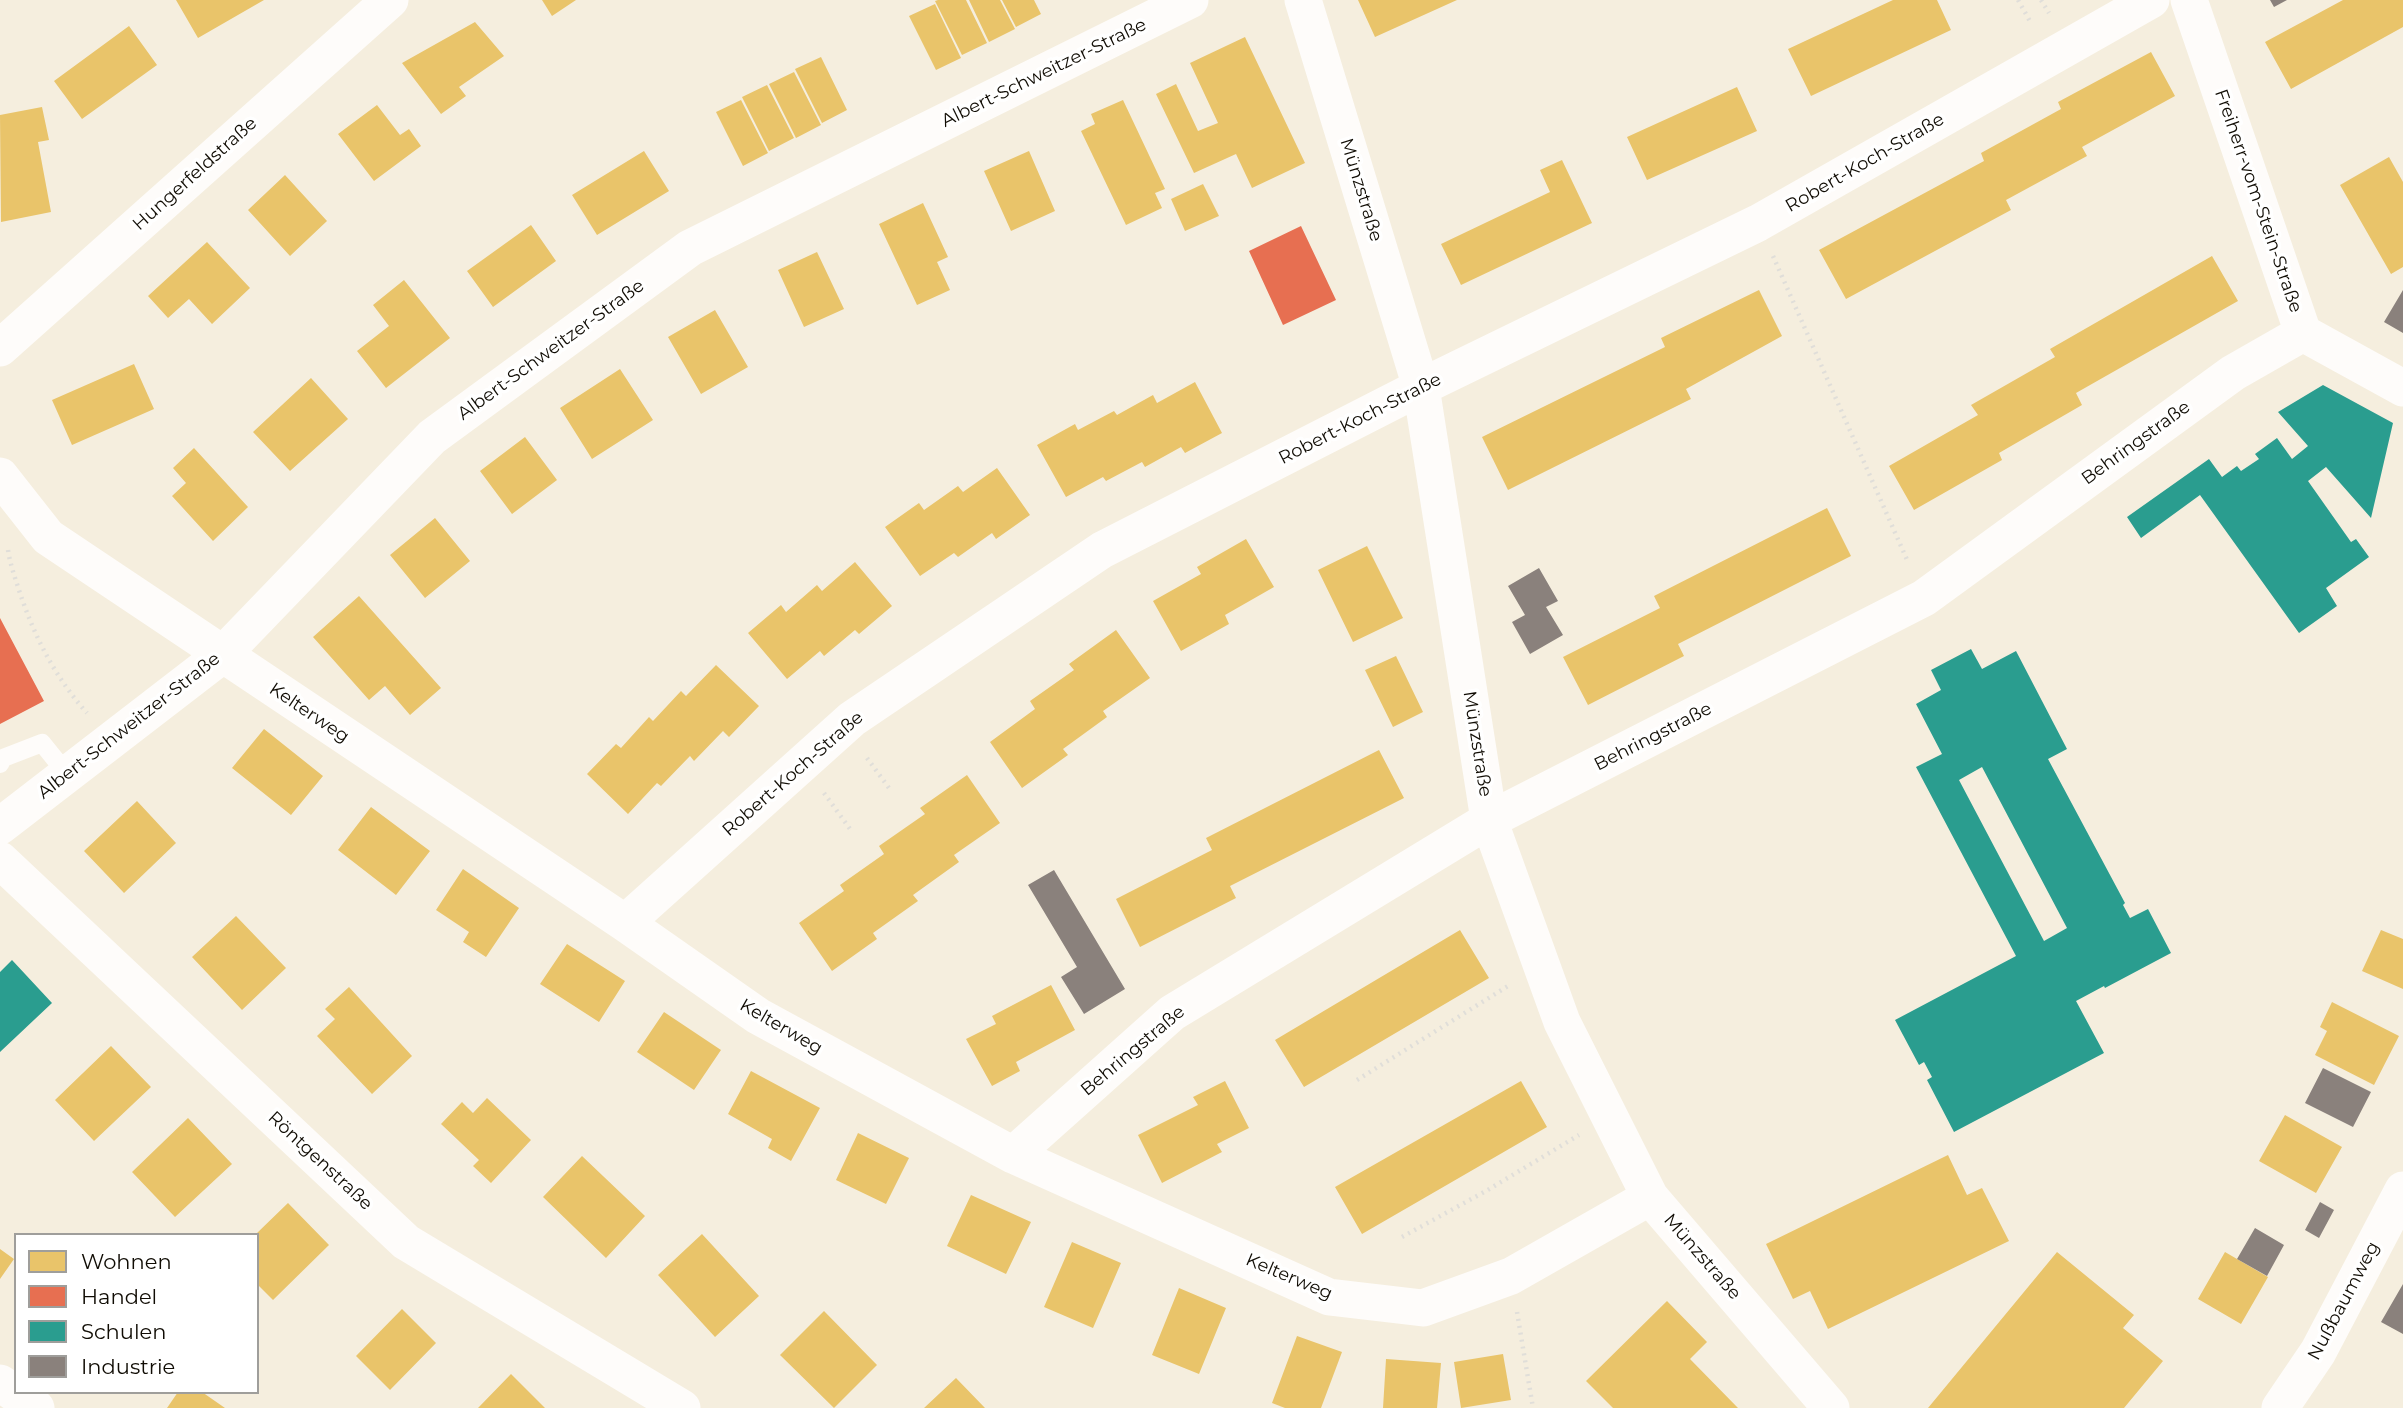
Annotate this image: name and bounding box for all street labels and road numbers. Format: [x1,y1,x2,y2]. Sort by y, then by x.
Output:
street label: Albert-Schweitzer-Straße [938,14,1150,132]
street label: Freiherr-vom-Stein-Straße [2210,86,2306,316]
street label: Robert-Koch-Straße [1782,109,1948,217]
street label: Hungerfeldstraße [129,113,261,235]
street label: Münzstraße [1335,136,1387,244]
street label: Albert-Schweitzer-Straße [454,275,648,425]
street label: Robert-Koch-Straße [1275,369,1445,469]
street label: Behringstraße [2077,396,2195,490]
street label: Albert-Schweitzer-Straße [34,648,224,804]
street label: Kelterweg [265,678,353,748]
street label: Münzstraße [1458,690,1496,798]
street label: Behringstraße [1591,698,1715,776]
street label: Robert-Koch-Straße [718,707,868,841]
street label: Kelterweg [736,995,826,1059]
street label: Behringstraße [1077,1001,1189,1101]
street label: Röntgenstraße [263,1107,377,1215]
street label: Münzstraße [1659,1210,1745,1304]
street label: Nußbaumweg [2304,1238,2384,1364]
street label: Kelterweg [1242,1249,1336,1305]

